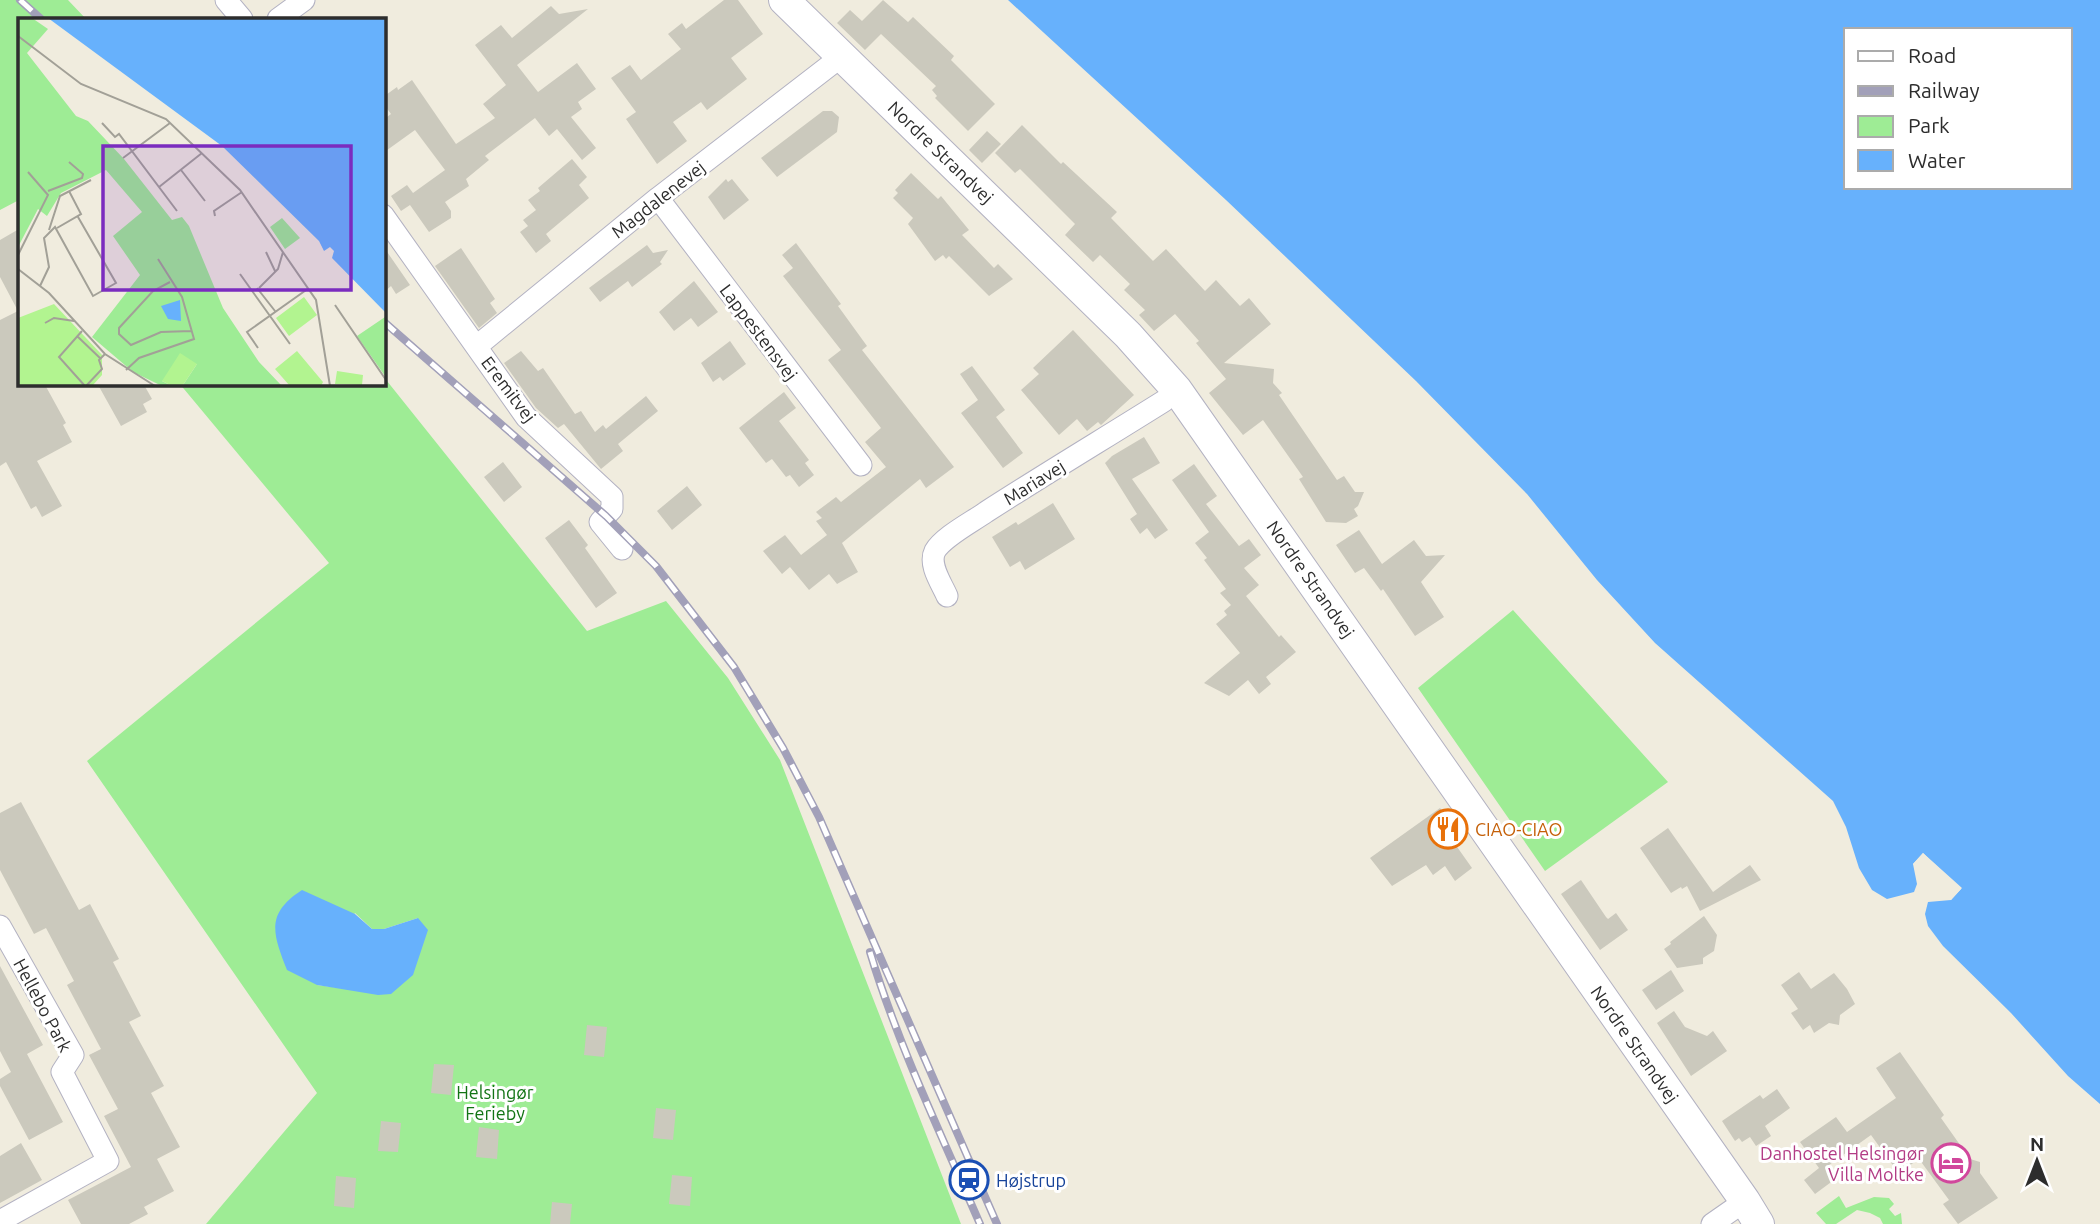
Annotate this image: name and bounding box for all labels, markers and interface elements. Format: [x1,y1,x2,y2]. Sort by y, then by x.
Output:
inset map [18,18,385,385]
legend [1844,28,2072,189]
text: Road [1908,43,1956,67]
text: Railway [1908,78,1980,102]
street label: Nordre Strandvej [884,97,998,207]
text: Park [1908,113,1950,137]
text: Water [1908,148,1966,172]
street label: Magdalenevej [607,156,709,242]
street label: Lappestensvej [716,280,802,384]
street label: Eremitvej [478,352,540,426]
street label: Mariavej [1000,455,1068,509]
street label: Nordre Strandvej [1263,517,1359,641]
restaurant icon: CIAO-CIAO [1427,808,1469,850]
place label: CIAO-CIAO [1475,819,1563,839]
street label: Hellebo Park [10,955,76,1055]
street label: Nordre Strandvej [1587,982,1683,1106]
park label: Helsingør Ferieby [456,1082,534,1123]
north arrow [2002,1126,2072,1196]
text: N [2030,1133,2044,1155]
hotel icon: Danhostel Helsingør Villa Moltke [1930,1142,1972,1184]
place label: Danhostel Helsingør Villa Moltke [1760,1143,1924,1184]
station icon: Højstrup [948,1159,990,1201]
place label: Højstrup [996,1170,1066,1190]

